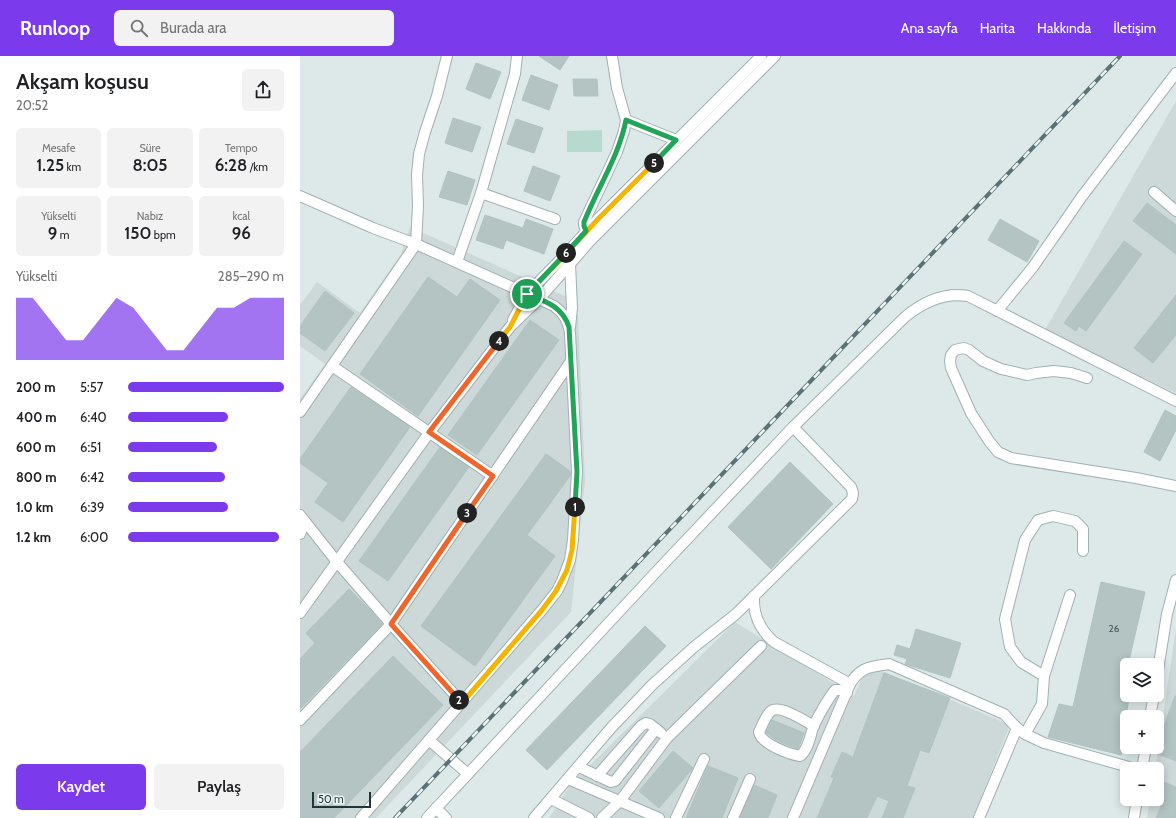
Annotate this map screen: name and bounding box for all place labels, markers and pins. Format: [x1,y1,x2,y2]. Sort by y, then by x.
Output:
pin: 5 [644,153,664,173]
pin: 6 [556,243,576,263]
pin [510,277,544,311]
pin: 4 [489,331,509,351]
pin: 1 [565,497,585,517]
pin: 3 [457,503,477,523]
pin: 2 [449,690,469,710]

